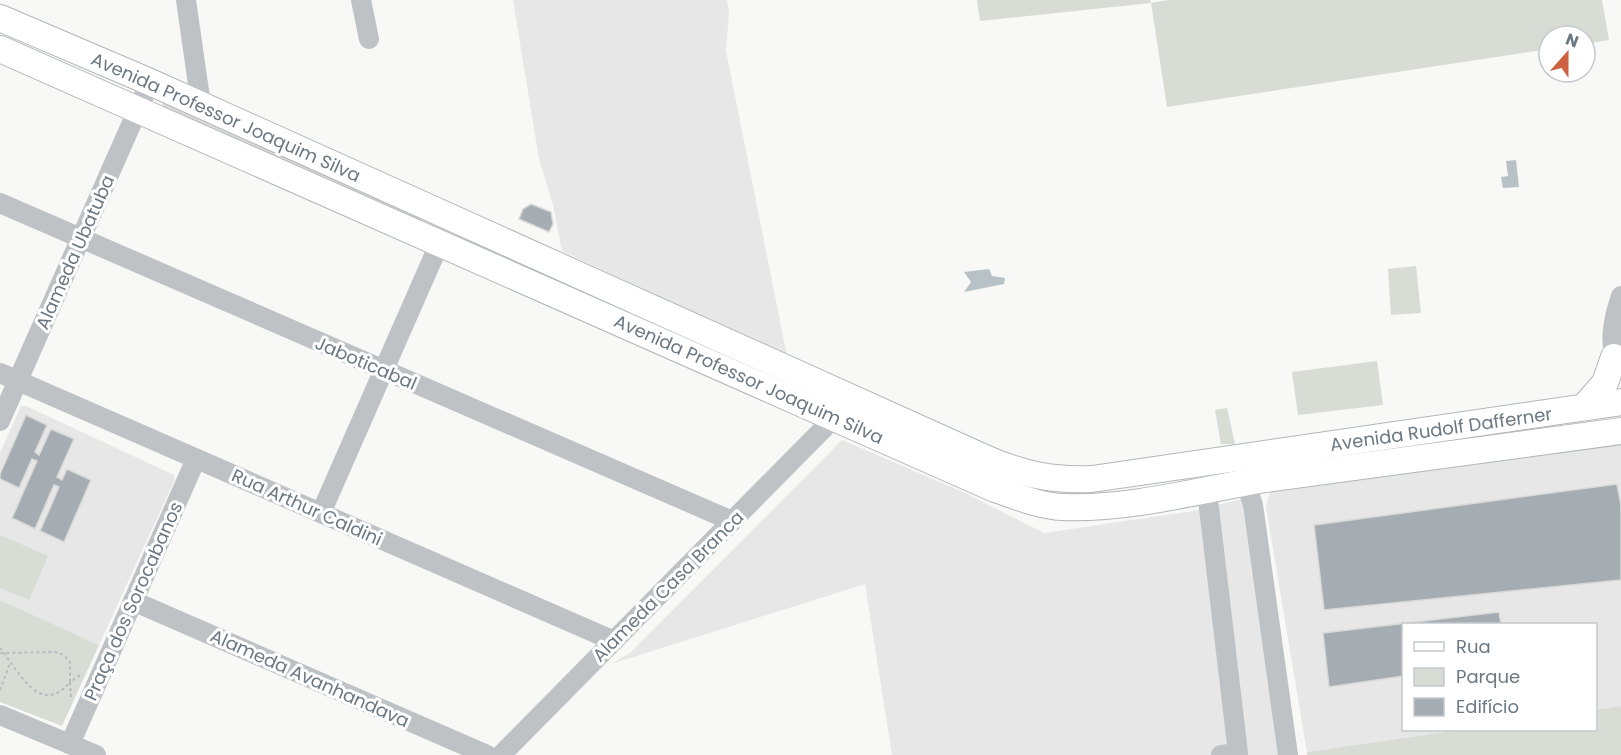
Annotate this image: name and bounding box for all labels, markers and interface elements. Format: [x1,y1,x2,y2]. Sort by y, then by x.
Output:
north arrow [1537,24,1597,84]
text: N [1562,28,1582,53]
street label: Avenida Professor Joaquim Silva [87,46,365,188]
street label: Alameda Ubatuba [30,171,120,333]
street label: Avenida Professor Joaquim Silva [610,308,888,450]
street label: Jaboticabal [311,330,421,396]
street label: Avenida Rudolf Dafferner [1328,401,1554,457]
street label: Rua Arthur Caldini [228,463,386,551]
street label: Praça dos Sorocabanos [78,498,188,704]
street label: Alameda Casa Branca [587,505,749,667]
street label: Alameda Avanhandava [207,623,413,733]
legend [1402,623,1597,731]
text: Rua [1456,634,1491,659]
text: Parque [1456,664,1520,689]
text: Edifício [1456,694,1519,719]

